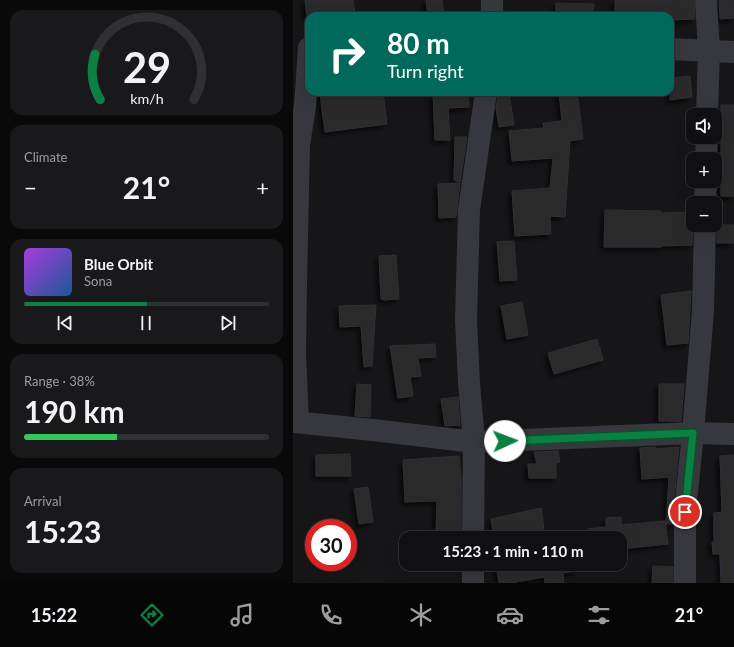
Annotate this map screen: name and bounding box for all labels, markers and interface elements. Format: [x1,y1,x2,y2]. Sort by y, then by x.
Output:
text: 80 m [387,26,450,60]
icon: right [321,28,373,80]
text: 29 [122,42,171,92]
text: Turn right [387,60,464,82]
text: km/h [130,90,163,107]
map controls [686,108,722,232]
button: sound [686,108,722,144]
text: Climate [24,149,67,165]
button: + [686,152,722,188]
text: 21° [123,169,170,205]
text: − [24,174,37,201]
text: + [256,174,269,201]
button: − [686,196,722,232]
text: Blue Orbit [84,255,153,273]
text: Sona [84,273,112,289]
icon: previous [54,312,76,334]
icon: pause [135,312,157,334]
icon: next [217,312,239,334]
text: Range · 38% [24,373,95,389]
text: 190 km [24,393,125,429]
position arrow [484,420,526,462]
text: Arrival [24,493,61,509]
pin [668,495,702,529]
icon: arrive [674,501,696,523]
text: 15:23 [24,513,101,549]
speed limit sign: 30 [305,519,357,571]
text: 15:23 · 1 min · 110 m [443,542,583,560]
icon: directions [138,601,166,629]
icon: music [228,601,256,629]
icon: phone [317,601,345,629]
icon: climate [407,601,435,629]
icon: car [496,601,524,629]
icon: filters [585,601,613,629]
text: 15:22 [31,604,77,626]
text: 21° [675,604,703,626]

